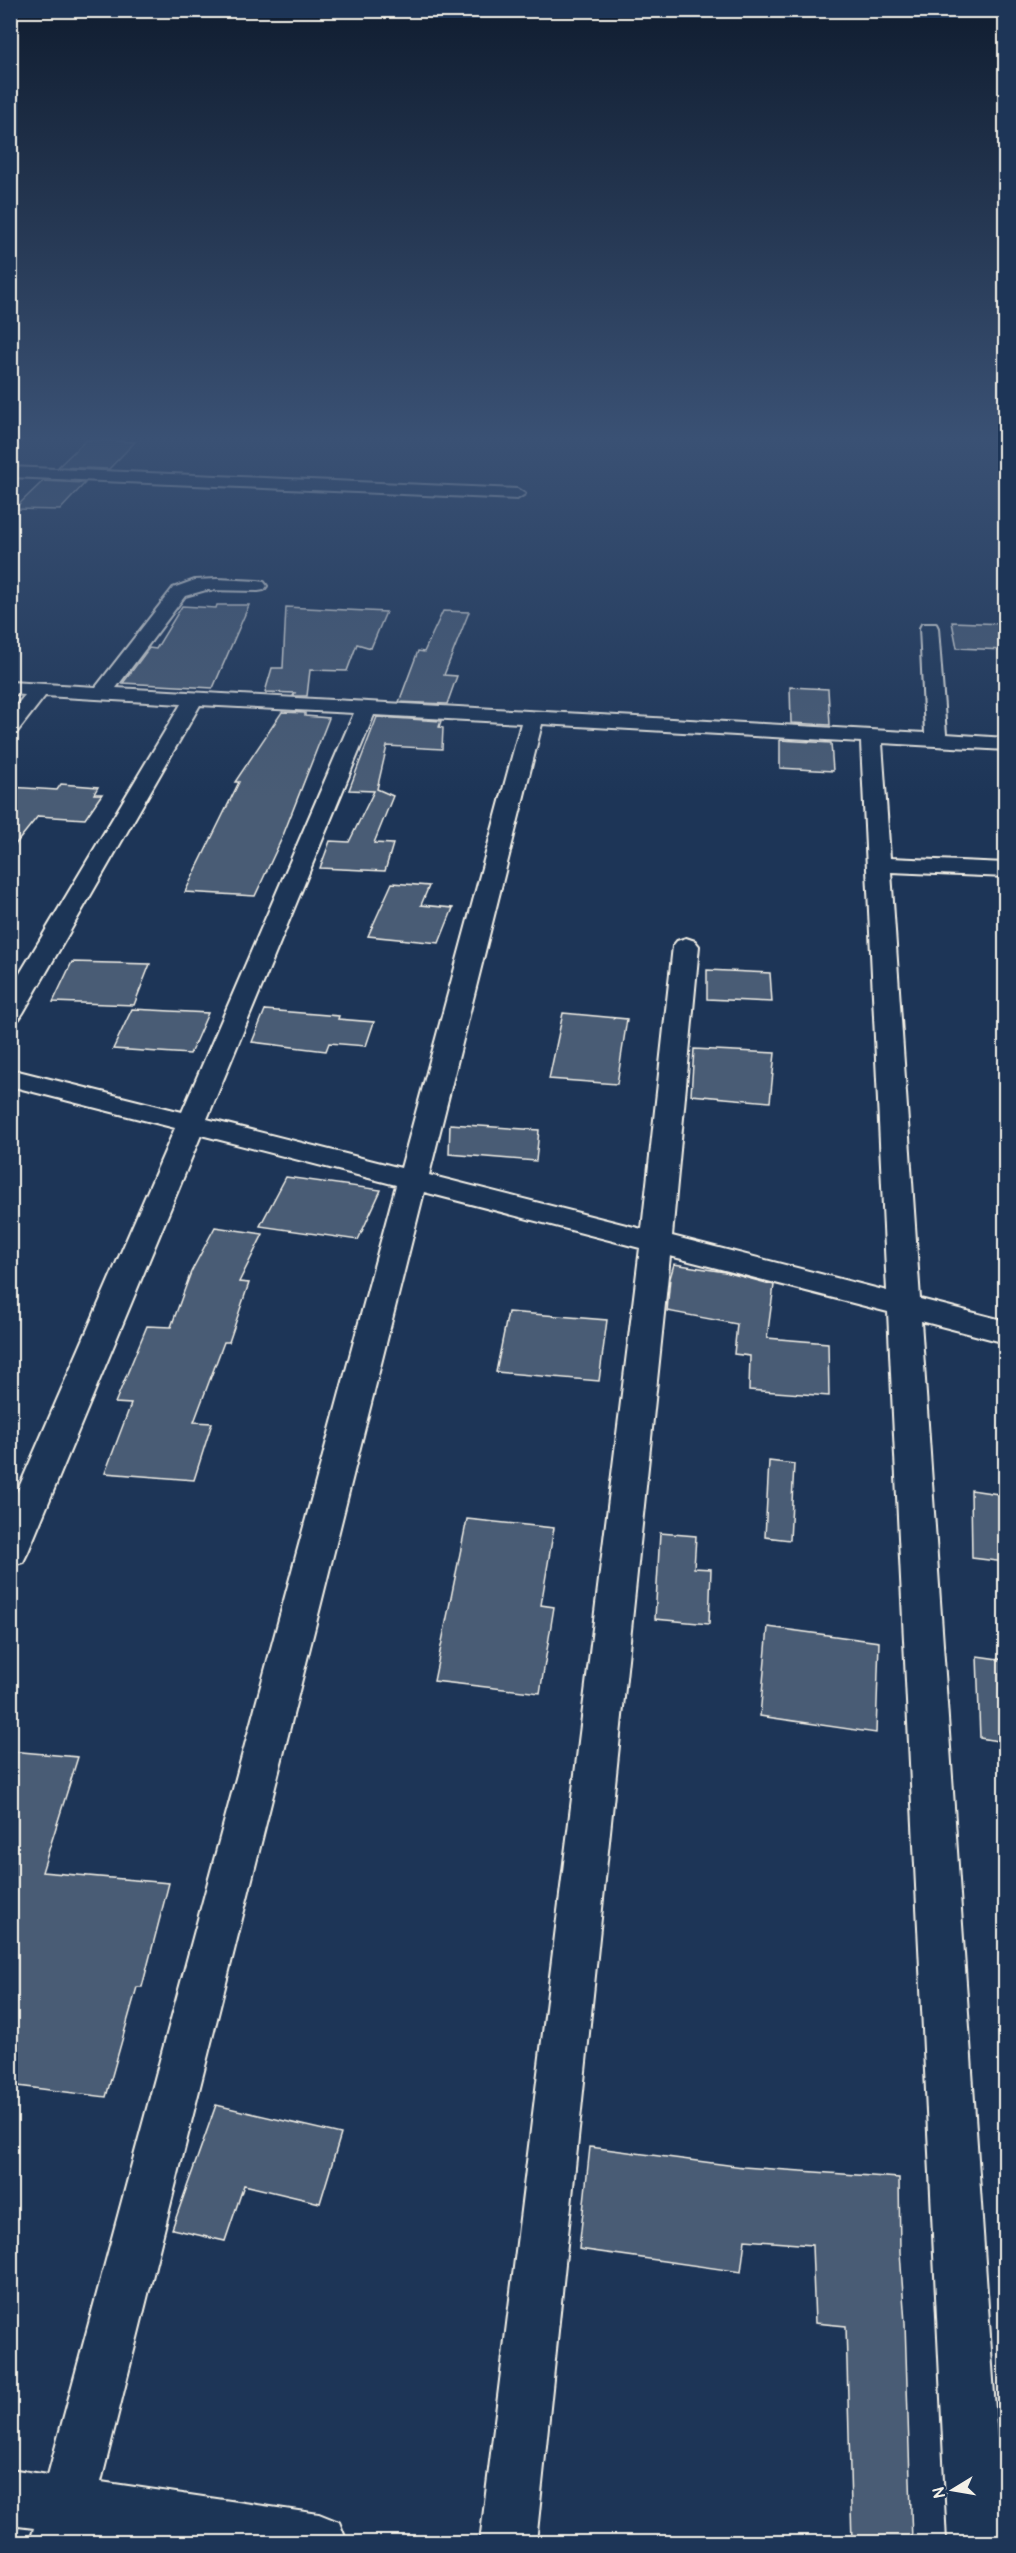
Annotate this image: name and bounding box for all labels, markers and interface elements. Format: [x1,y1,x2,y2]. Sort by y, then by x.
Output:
north arrow [923,2460,983,2520]
text: N [928,2485,950,2500]

